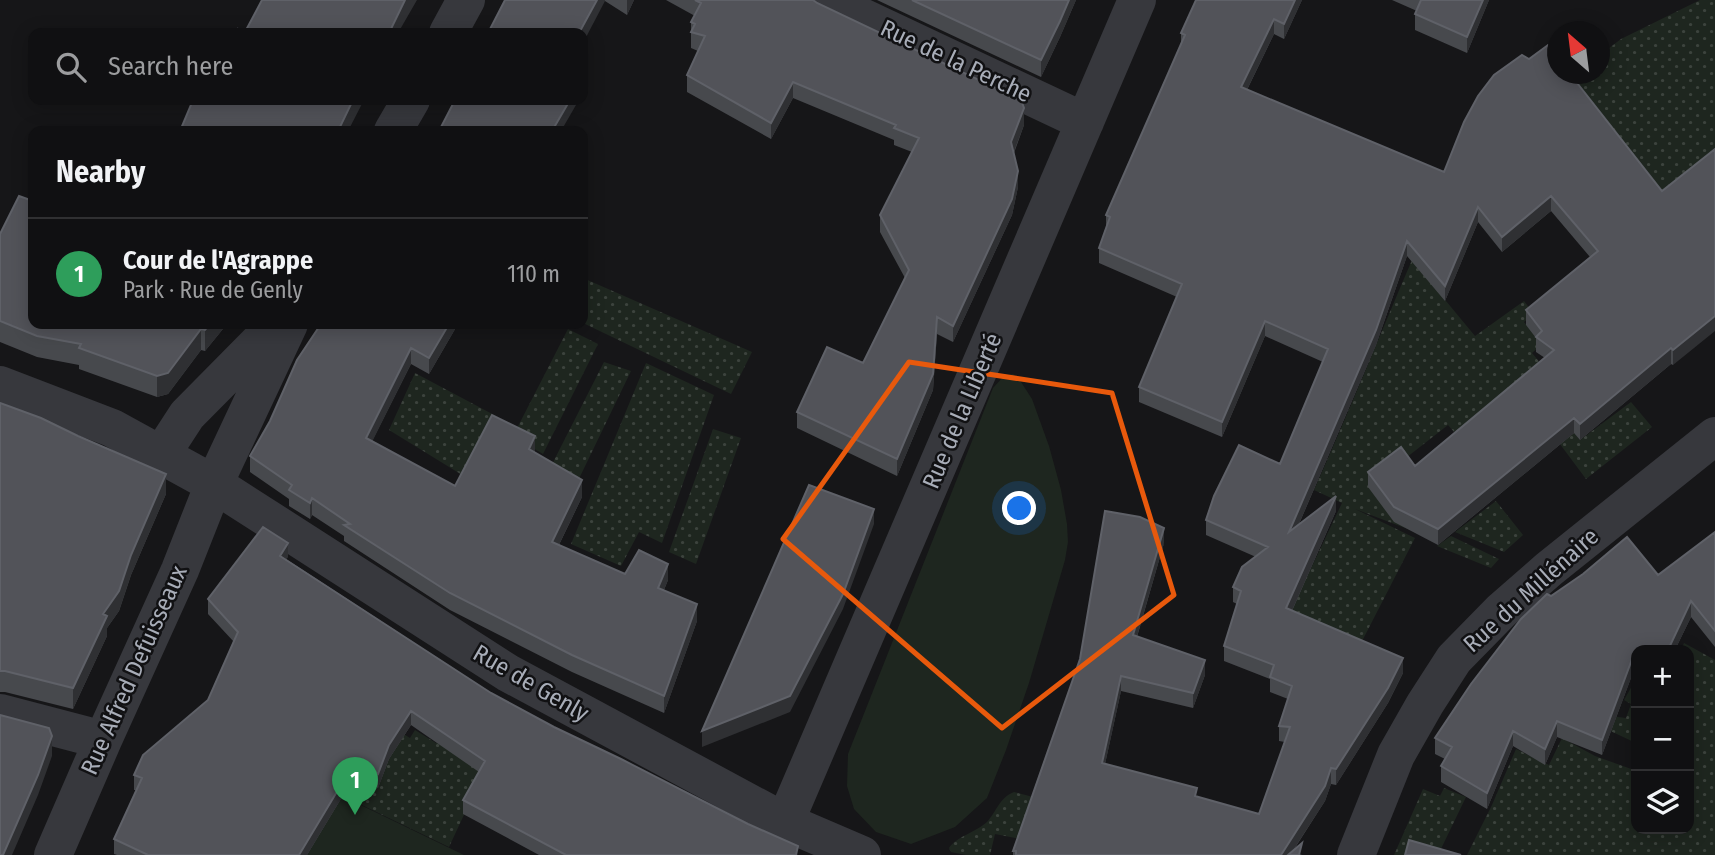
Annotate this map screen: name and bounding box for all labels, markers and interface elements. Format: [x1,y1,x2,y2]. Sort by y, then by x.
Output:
street label: Rue de la Perche [876,14,1036,108]
north arrow [1547,21,1610,84]
search box [28,28,588,105]
icon: search [52,48,90,86]
text: Search here [108,51,233,82]
text: Nearby [56,154,145,190]
text: Cour de l'Agrappe [123,245,313,276]
text: 1 [74,260,84,288]
text: 110 m [507,260,560,288]
text: Park · Rue de Genly [123,276,303,304]
street label: Rue de la Liberté [917,329,1007,493]
your location [1002,491,1036,525]
street label: Rue du Millénaire [1458,522,1604,658]
street label: Rue Alfred Defuisseaux [75,561,193,779]
street label: Rue de Genly [468,639,594,727]
map controls [1631,645,1694,834]
button: + [1631,645,1694,708]
button: − [1631,708,1694,771]
pin: 1 [332,757,378,815]
button: layers [1631,771,1694,834]

